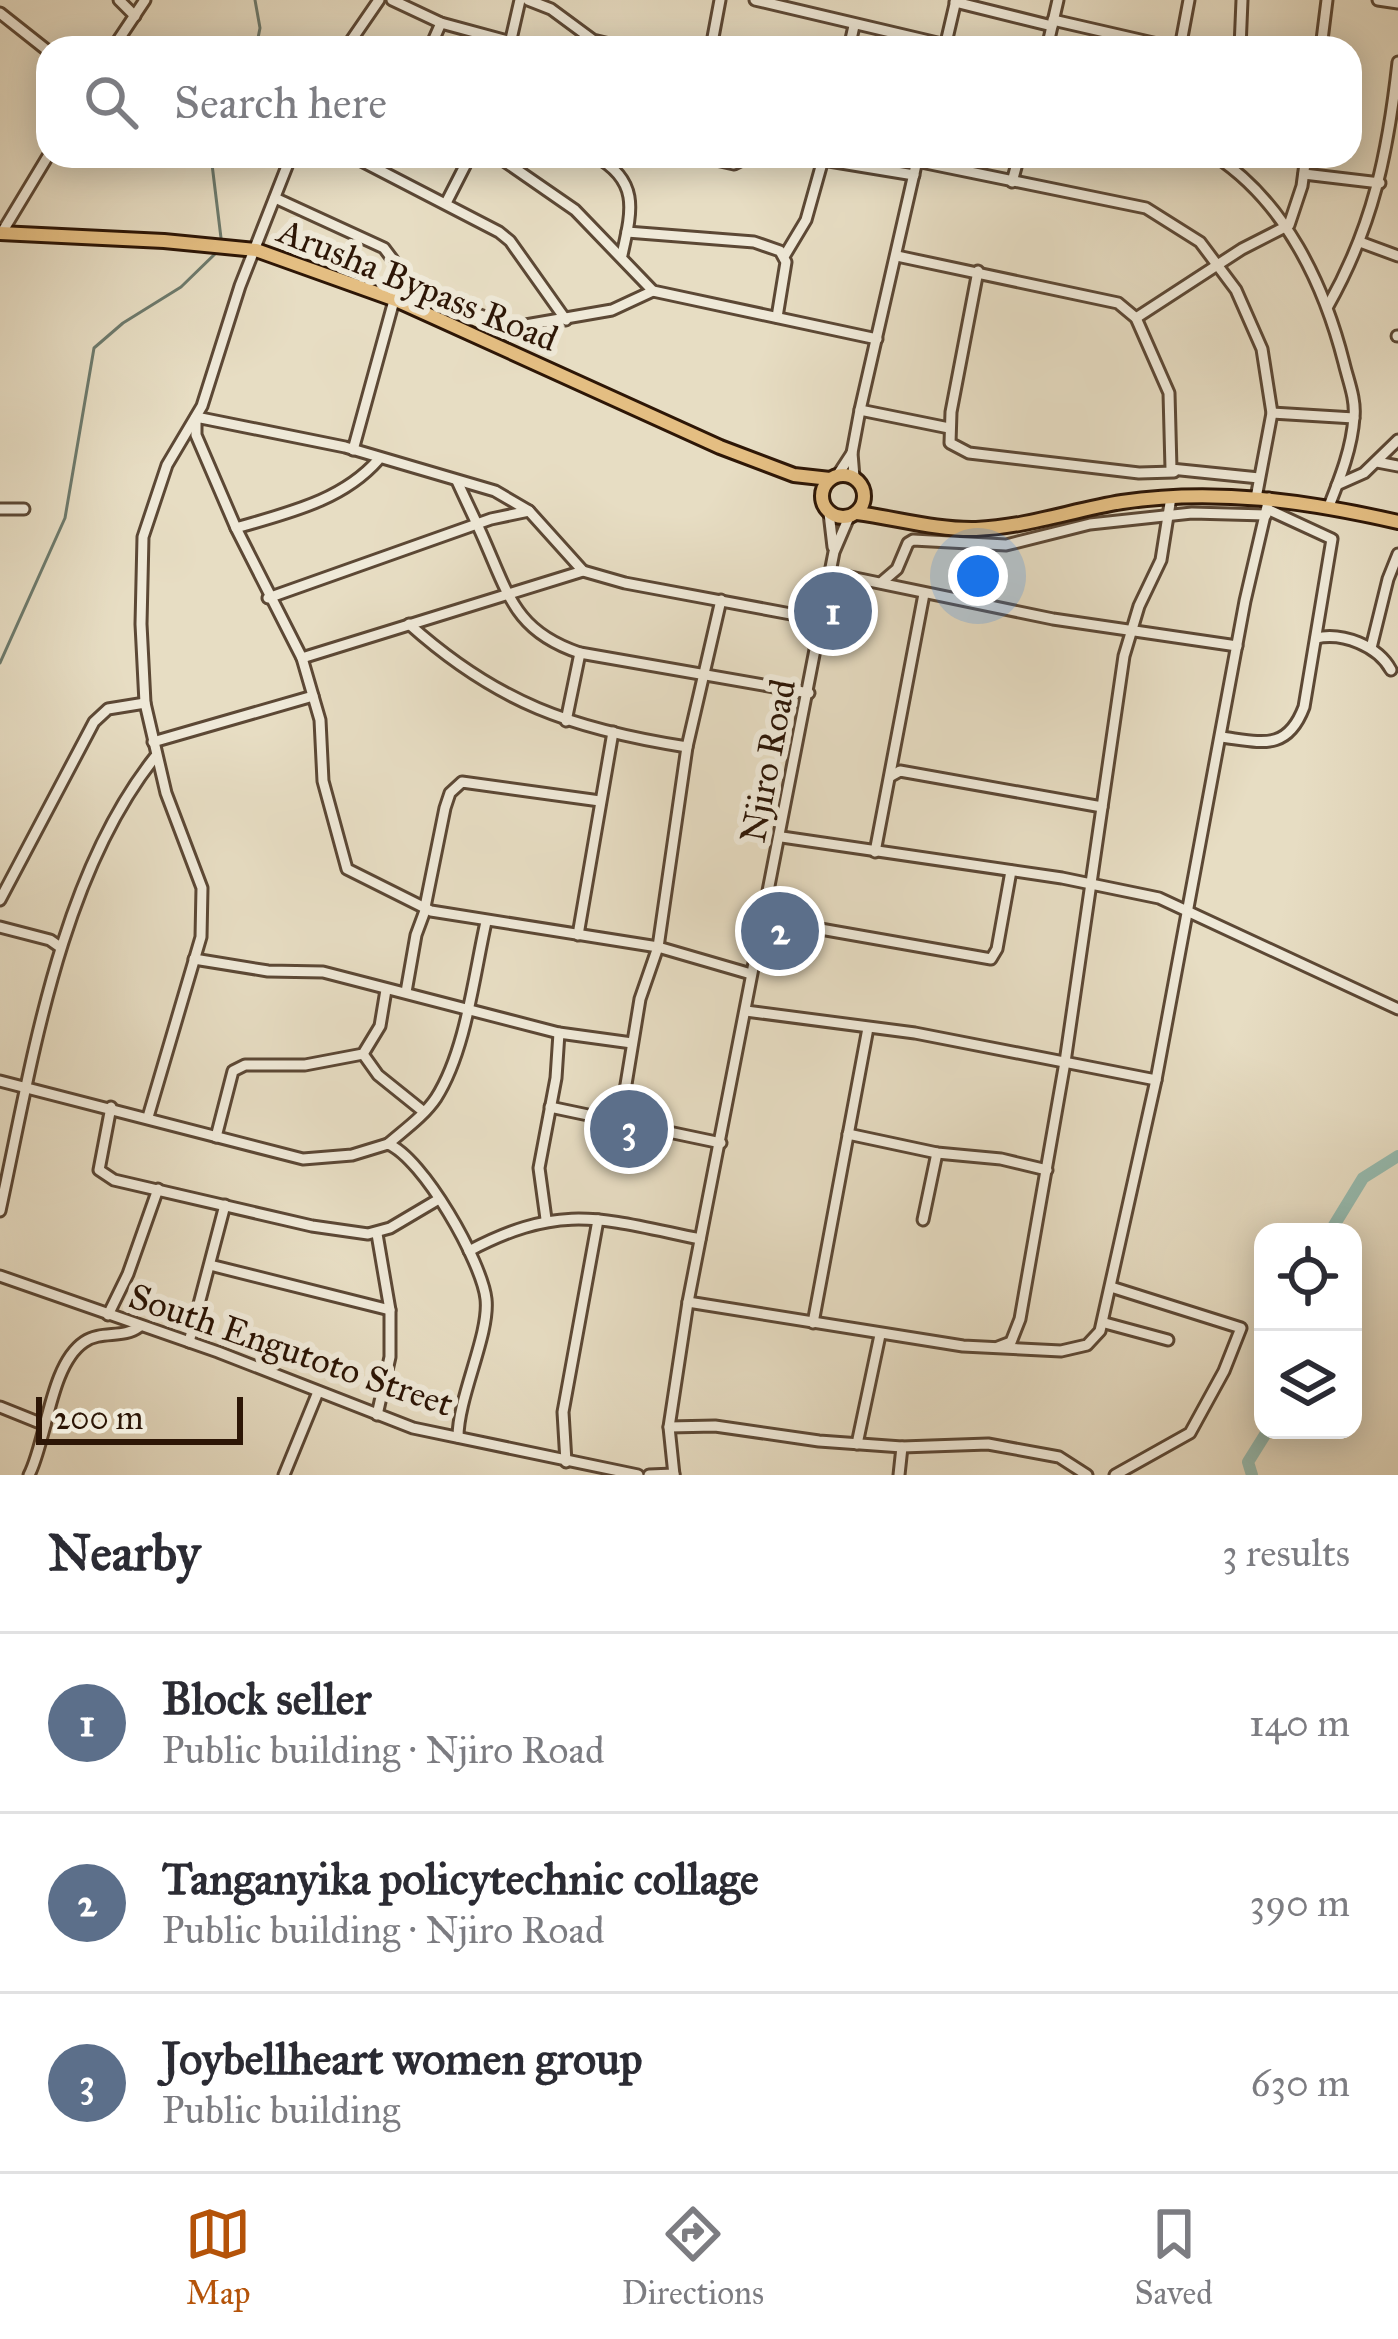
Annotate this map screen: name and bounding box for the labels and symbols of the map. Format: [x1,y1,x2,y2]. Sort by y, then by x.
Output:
street label: Arusha Bypass Road [270,208,564,361]
your location [948,546,1008,606]
pin: 1 [794,566,872,656]
street label: Njiro Road [731,676,805,846]
pin: 2 [741,886,819,976]
pin: 3 [590,1084,668,1174]
street label: South Engutoto Street [123,1274,459,1426]
scale bar [36,1391,243,1444]

